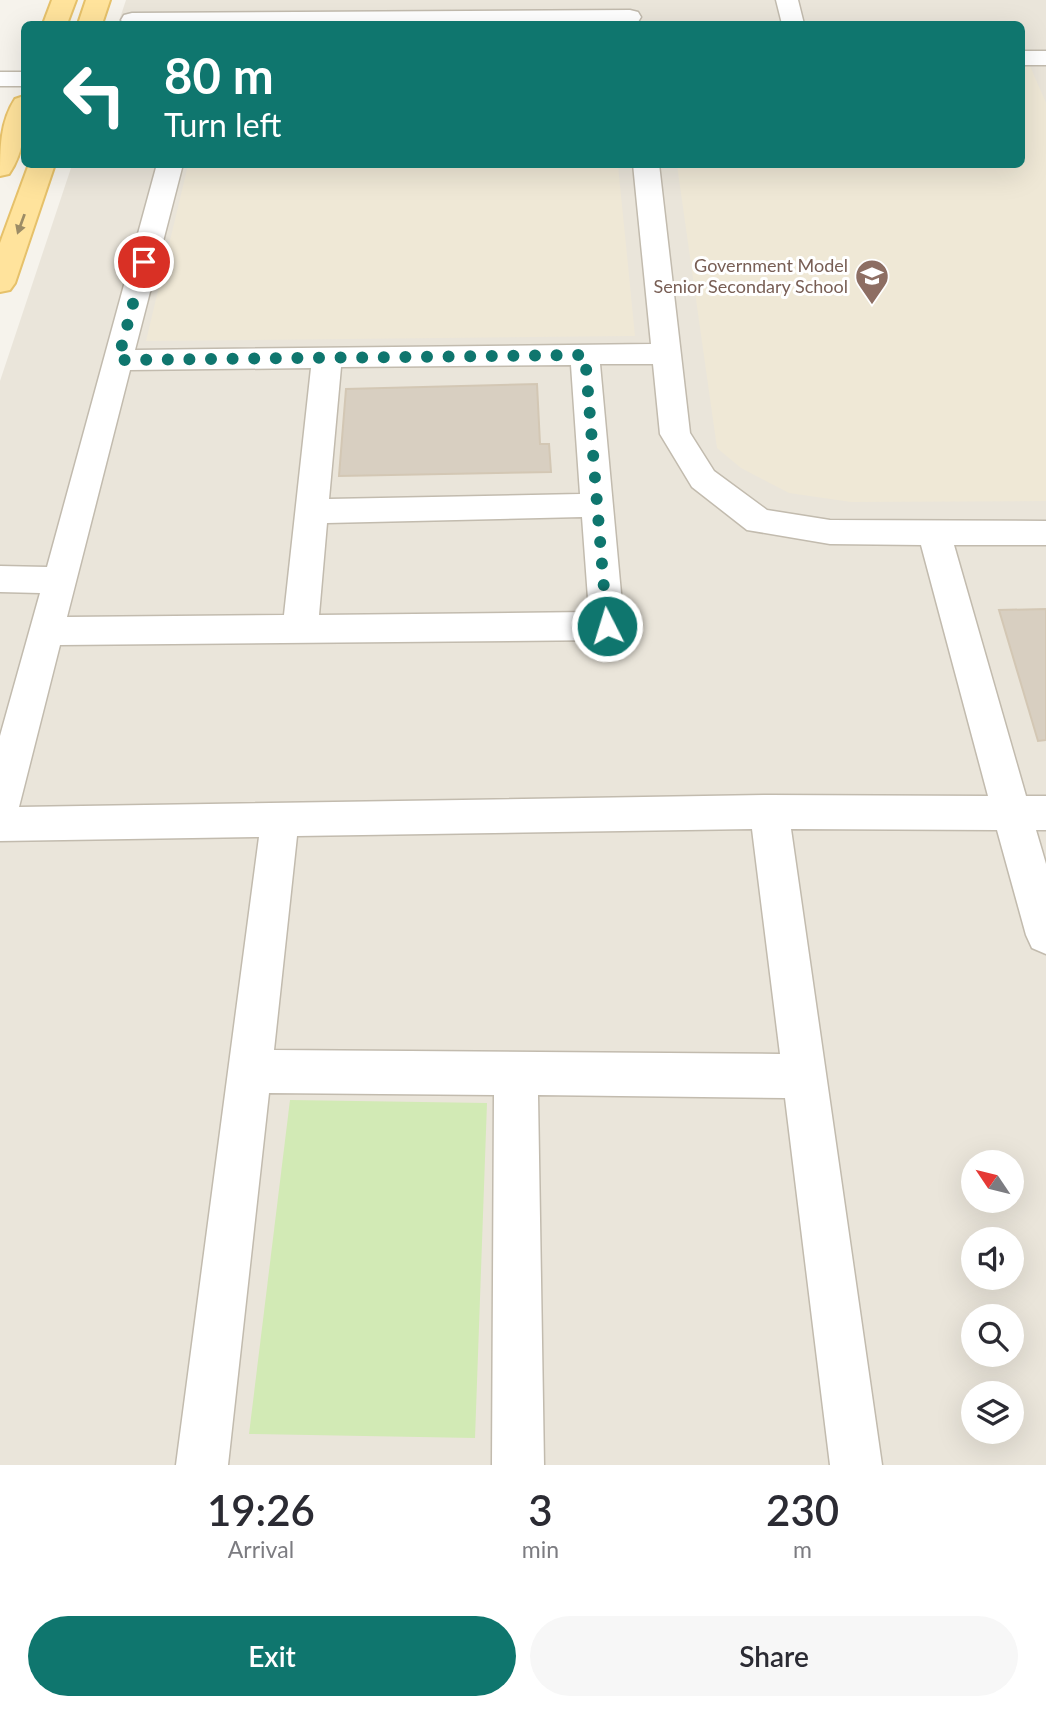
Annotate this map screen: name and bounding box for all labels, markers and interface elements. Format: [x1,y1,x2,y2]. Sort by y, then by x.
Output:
text: 80 m [164,46,274,104]
icon: left [49,49,140,140]
text: Turn left [164,105,281,144]
one-way arrow [15,213,26,234]
pin [114,232,174,292]
icon: arrive [125,243,163,281]
place label: Government Model Senior Secondary School [653,254,848,297]
school or university icon: Government Model Senior Secondary School [853,257,891,306]
position arrow [570,589,644,663]
north arrow [961,1150,1024,1213]
map controls [961,1150,1024,1444]
button: sound [961,1227,1024,1290]
button: search [961,1304,1024,1367]
button: layers [961,1381,1024,1444]
text: 19:26 [207,1485,315,1535]
text: 3 [528,1485,553,1535]
text: 230 [766,1485,839,1535]
text: Arrival [228,1535,294,1563]
text: min [522,1535,559,1563]
text: m [793,1535,812,1563]
button: Exit [28,1616,516,1696]
button: Share [530,1616,1018,1696]

